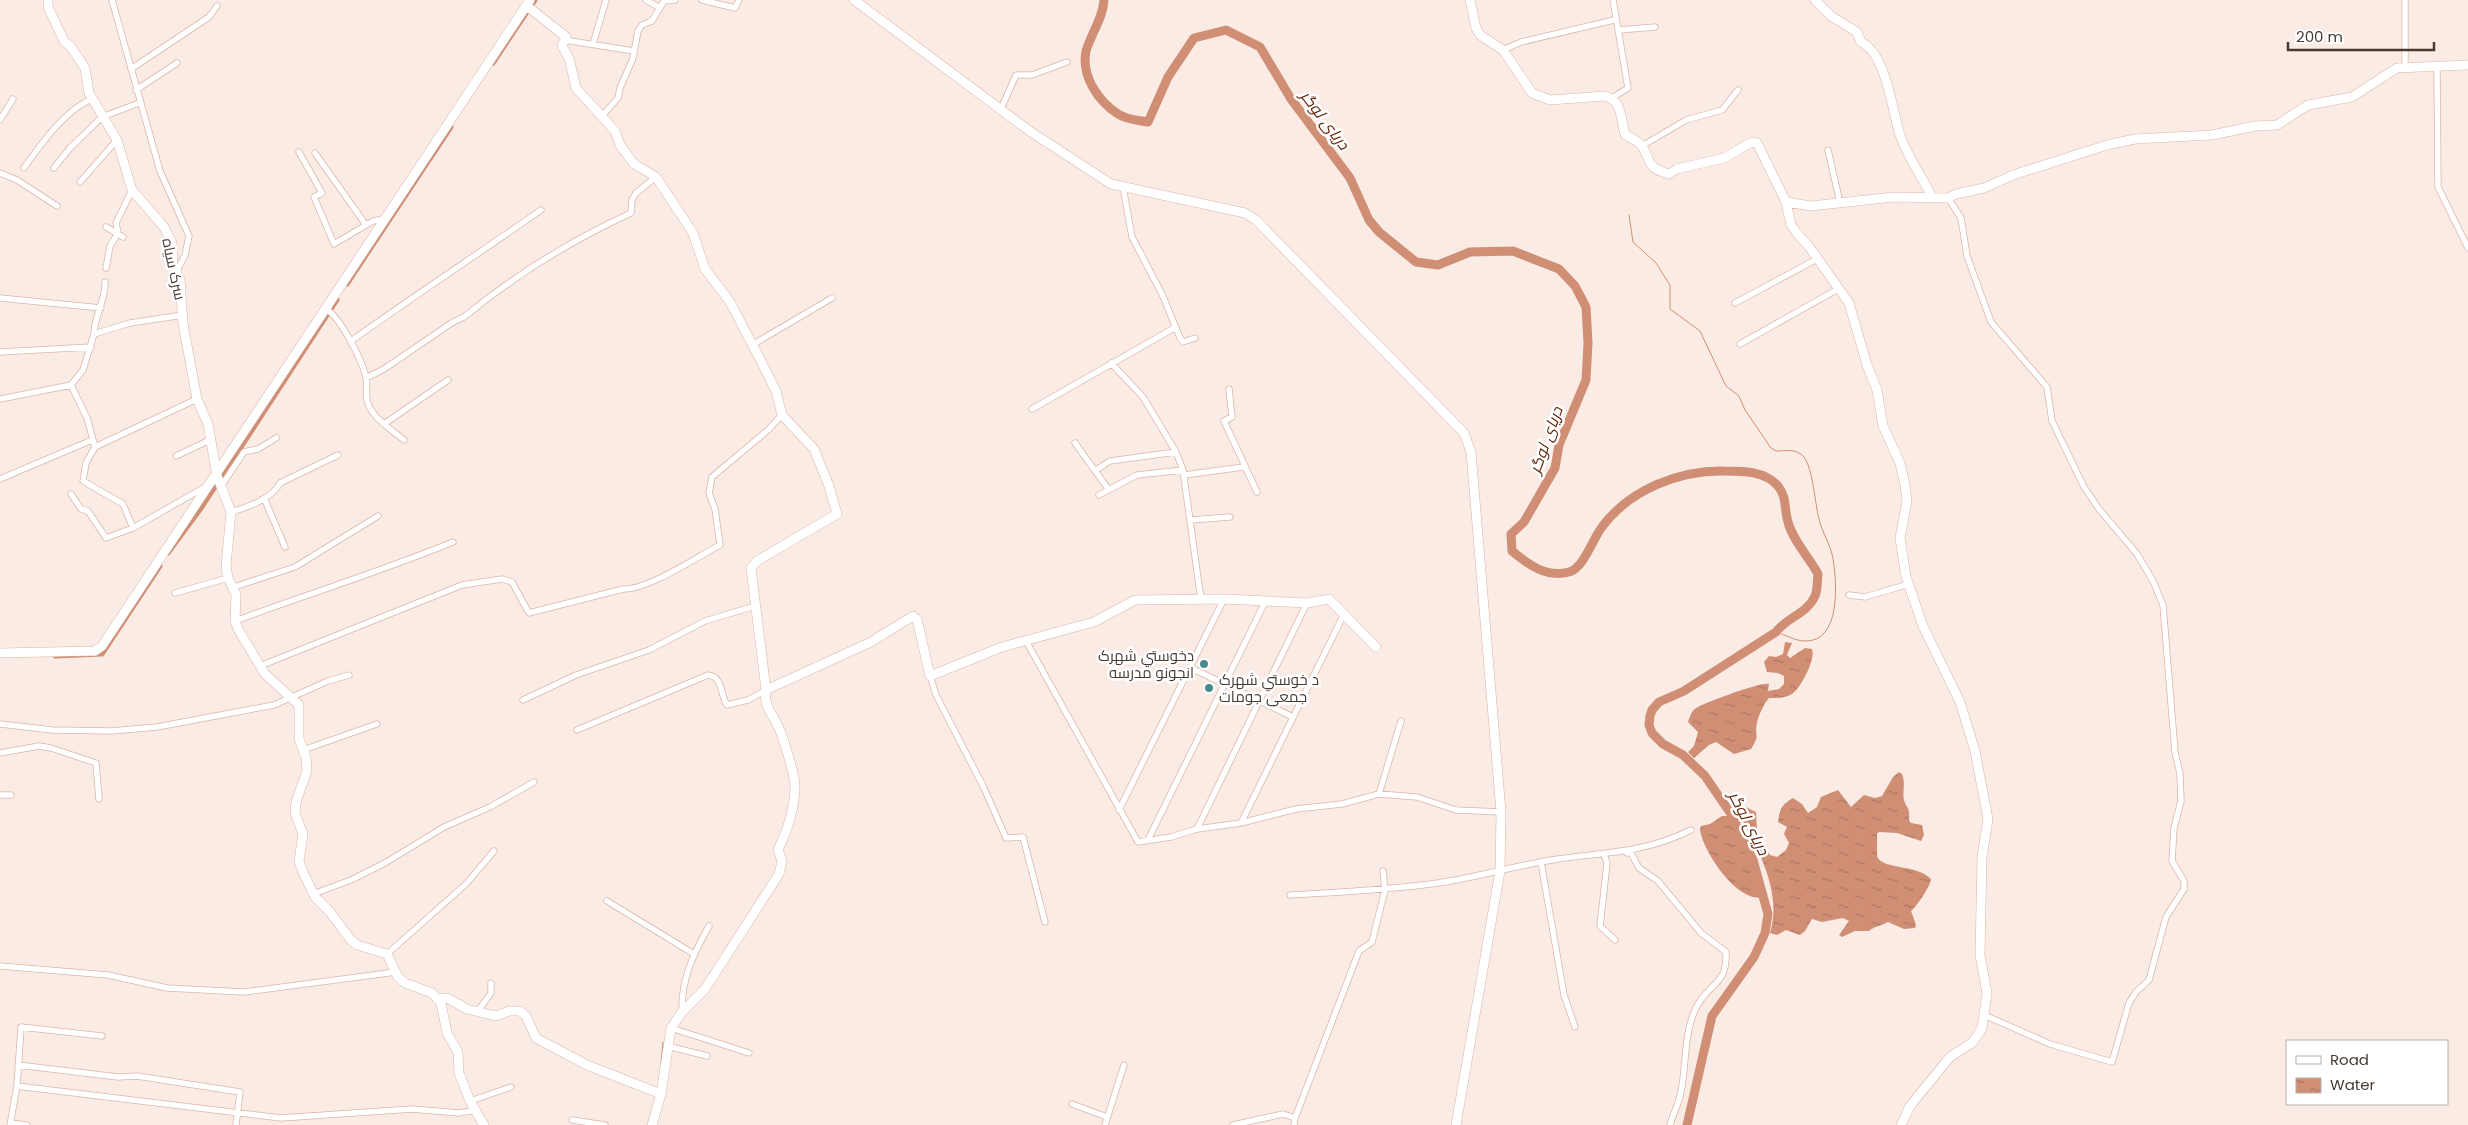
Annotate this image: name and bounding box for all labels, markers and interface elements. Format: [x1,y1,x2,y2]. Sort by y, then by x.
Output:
scale bar [2288,20,2434,52]
text: 200 m [2296,26,2343,47]
water label: دریای لوگر [1294,84,1356,156]
street label: سرک سیاه [157,236,191,302]
water label: دریای لوگر [1523,402,1569,478]
place label: دخوستي شهرک انجونو مدرسه [1098,645,1194,683]
marker: دخوستي شهرک انجونو مدرسه [1198,658,1210,670]
place label: د خوستي شهرک جمعی جومات [1219,669,1319,707]
marker: د خوستي شهرک جمعی جومات [1203,682,1215,694]
water label: دریای لوگر [1722,785,1776,860]
legend [2286,1040,2448,1105]
text: Road [2330,1049,2369,1070]
text: Water [2330,1074,2376,1095]

